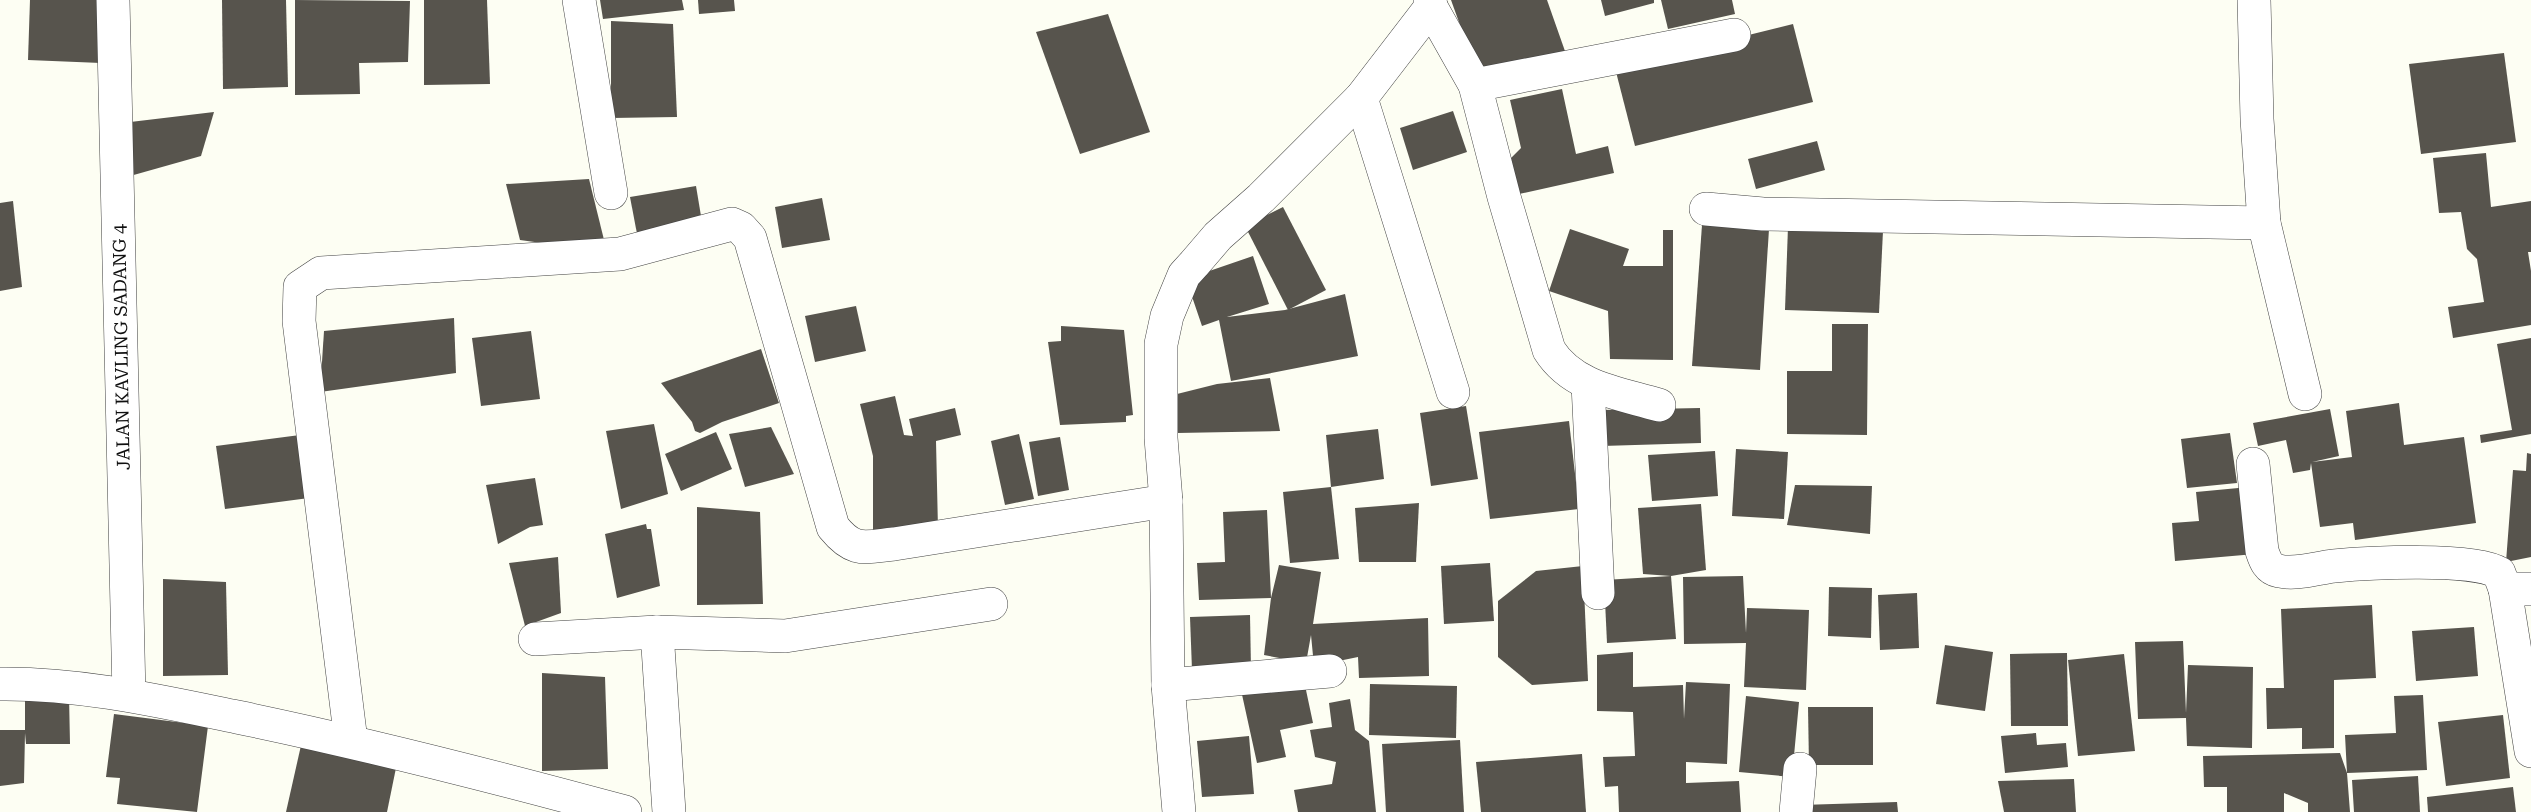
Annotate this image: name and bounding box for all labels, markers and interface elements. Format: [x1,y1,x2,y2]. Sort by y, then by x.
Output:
street label: JALAN KAVLING SADANG 4 [108,224,134,470]

